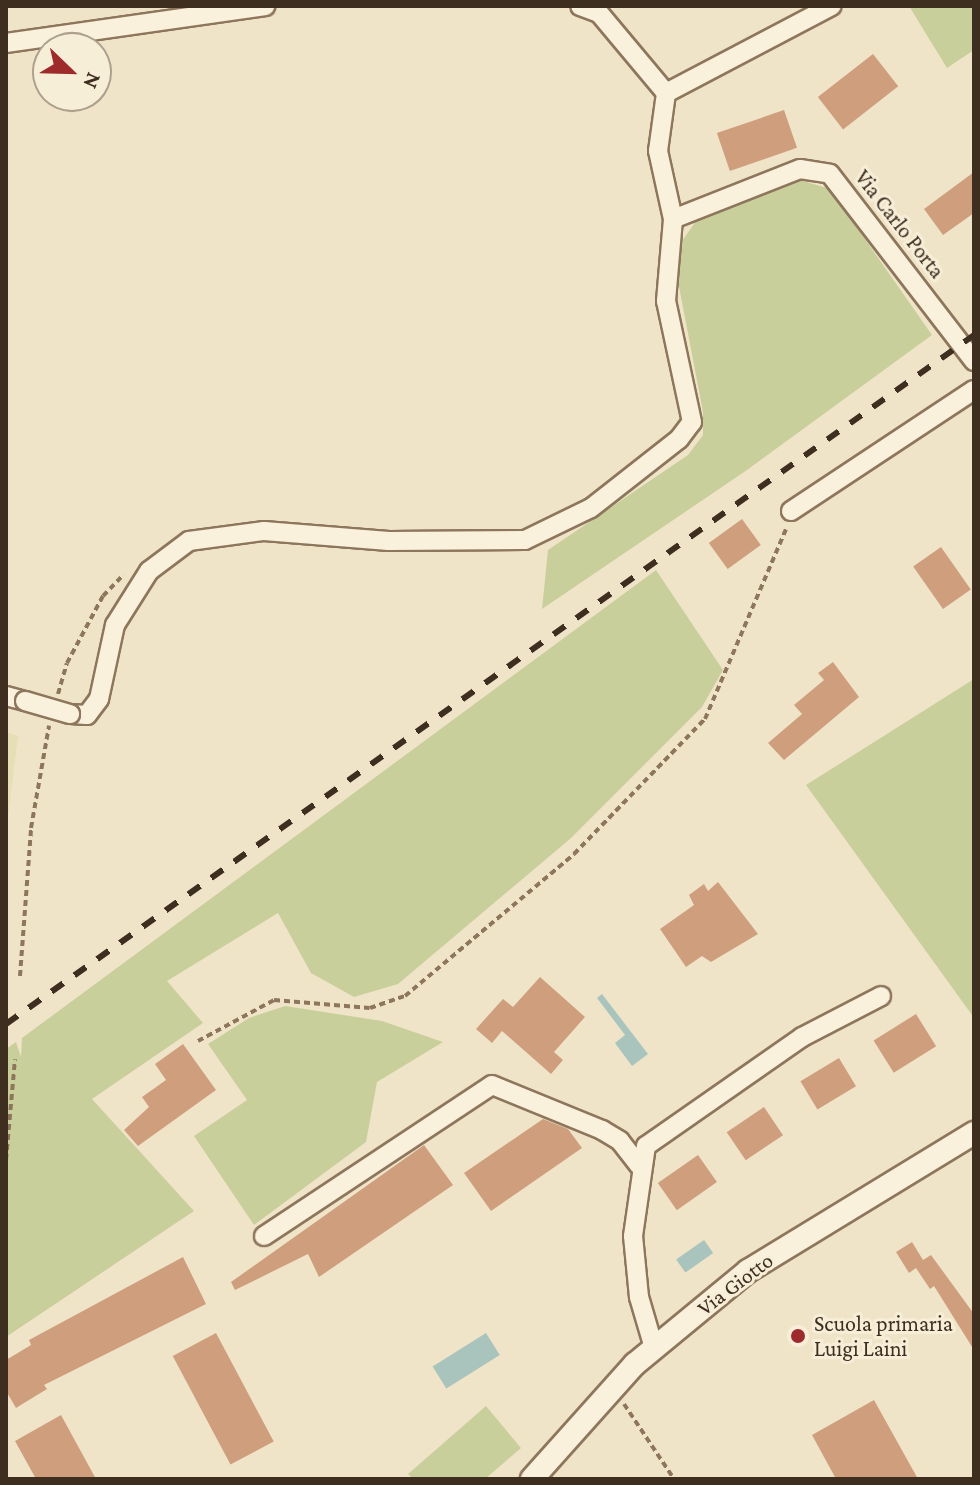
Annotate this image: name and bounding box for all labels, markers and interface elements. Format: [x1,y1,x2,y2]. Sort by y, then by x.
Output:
north arrow [32,32,112,112]
text: N [78,69,107,93]
street label: Via Carlo Porta [849,164,951,284]
street label: Via Giotto [692,1247,778,1321]
place label: Scuola primaria Luigi Laini [814,1310,953,1362]
marker: Scuola primaria Luigi Laini [789,1327,807,1345]

